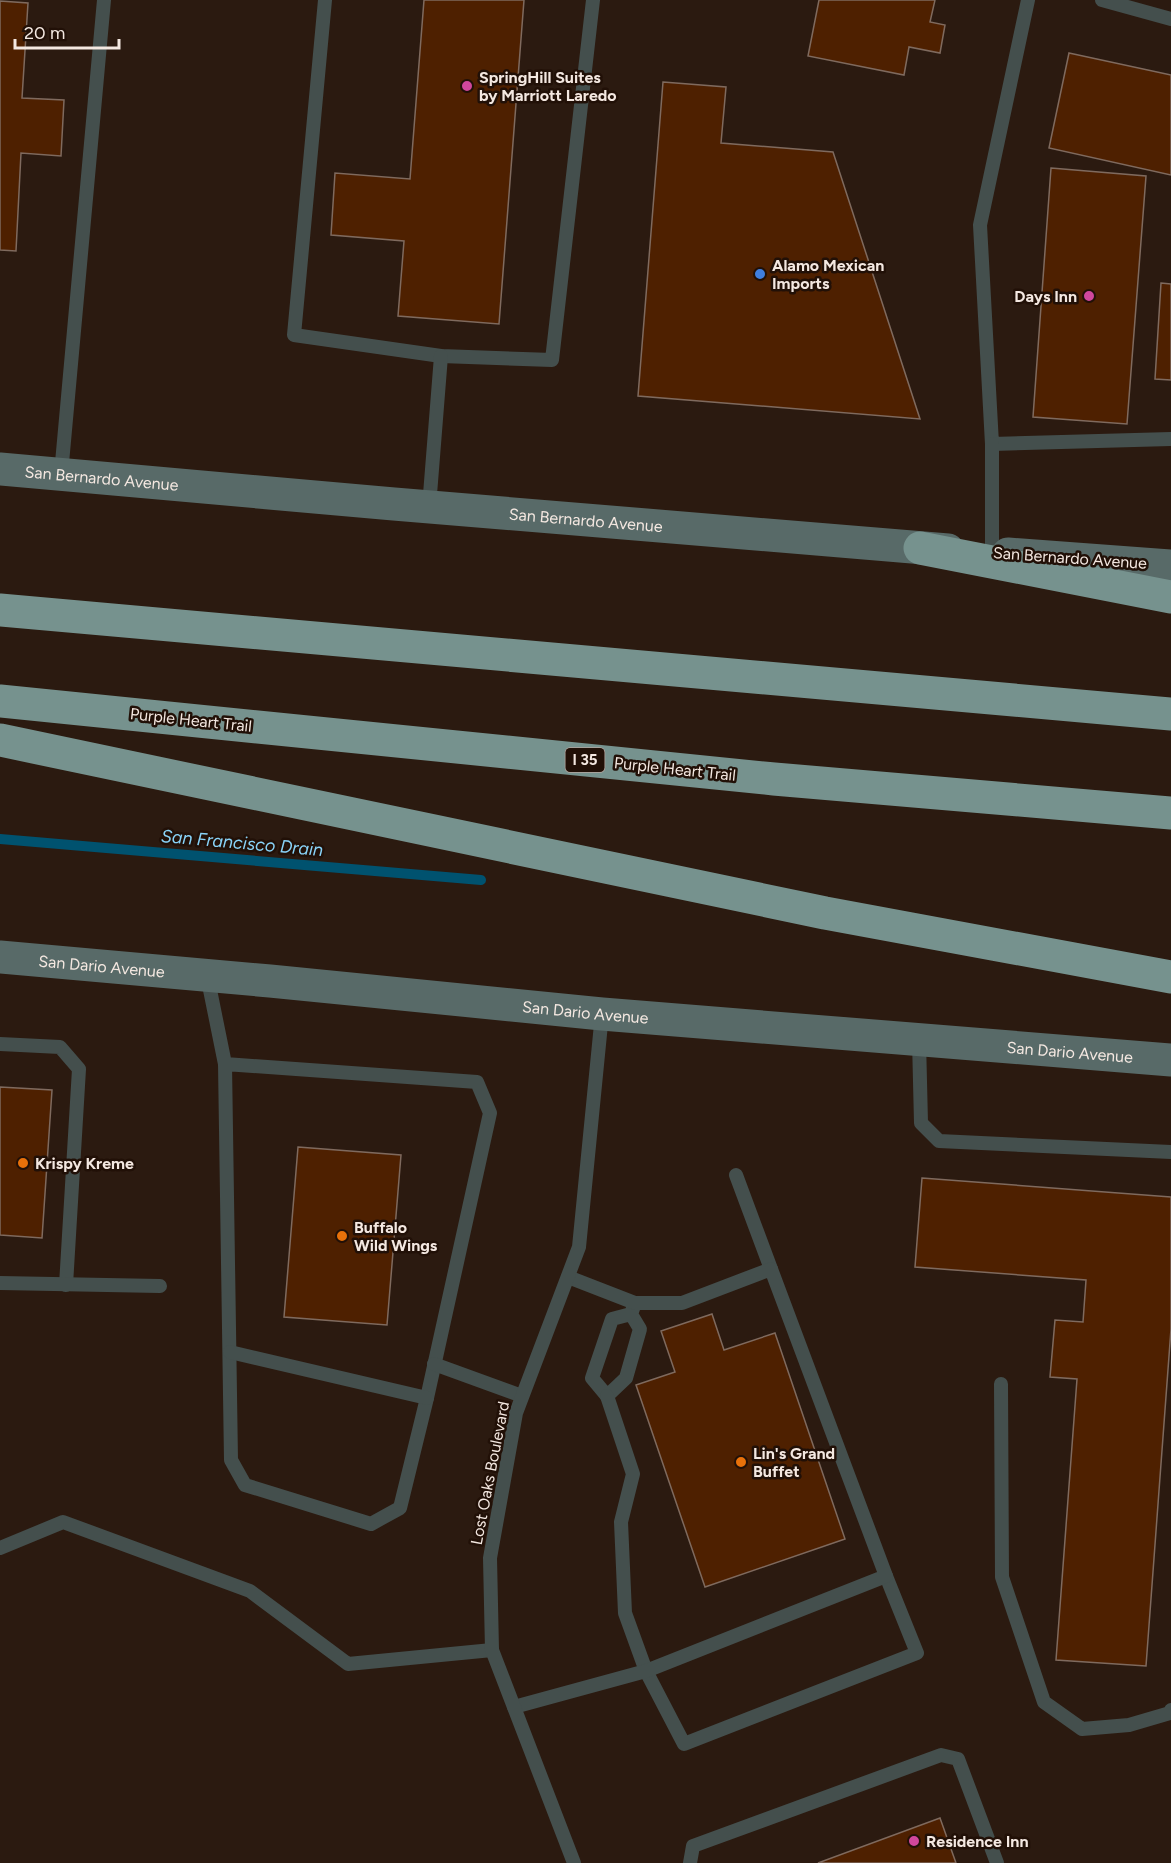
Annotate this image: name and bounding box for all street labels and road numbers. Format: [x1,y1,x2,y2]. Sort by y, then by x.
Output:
street label: San Bernardo Avenue [24,462,179,494]
street label: San Bernardo Avenue [508,504,664,536]
street label: San Bernardo Avenue [993,543,1148,573]
street label: Purple Heart Trail [129,704,253,736]
road number: I 35 [566,748,604,772]
street label: Purple Heart Trail [613,753,737,785]
street label: San Dario Avenue [38,951,166,981]
street label: San Dario Avenue [521,997,649,1027]
street label: San Dario Avenue [1006,1037,1134,1066]
street label: Lost Oaks Boulevard [467,1400,513,1546]

